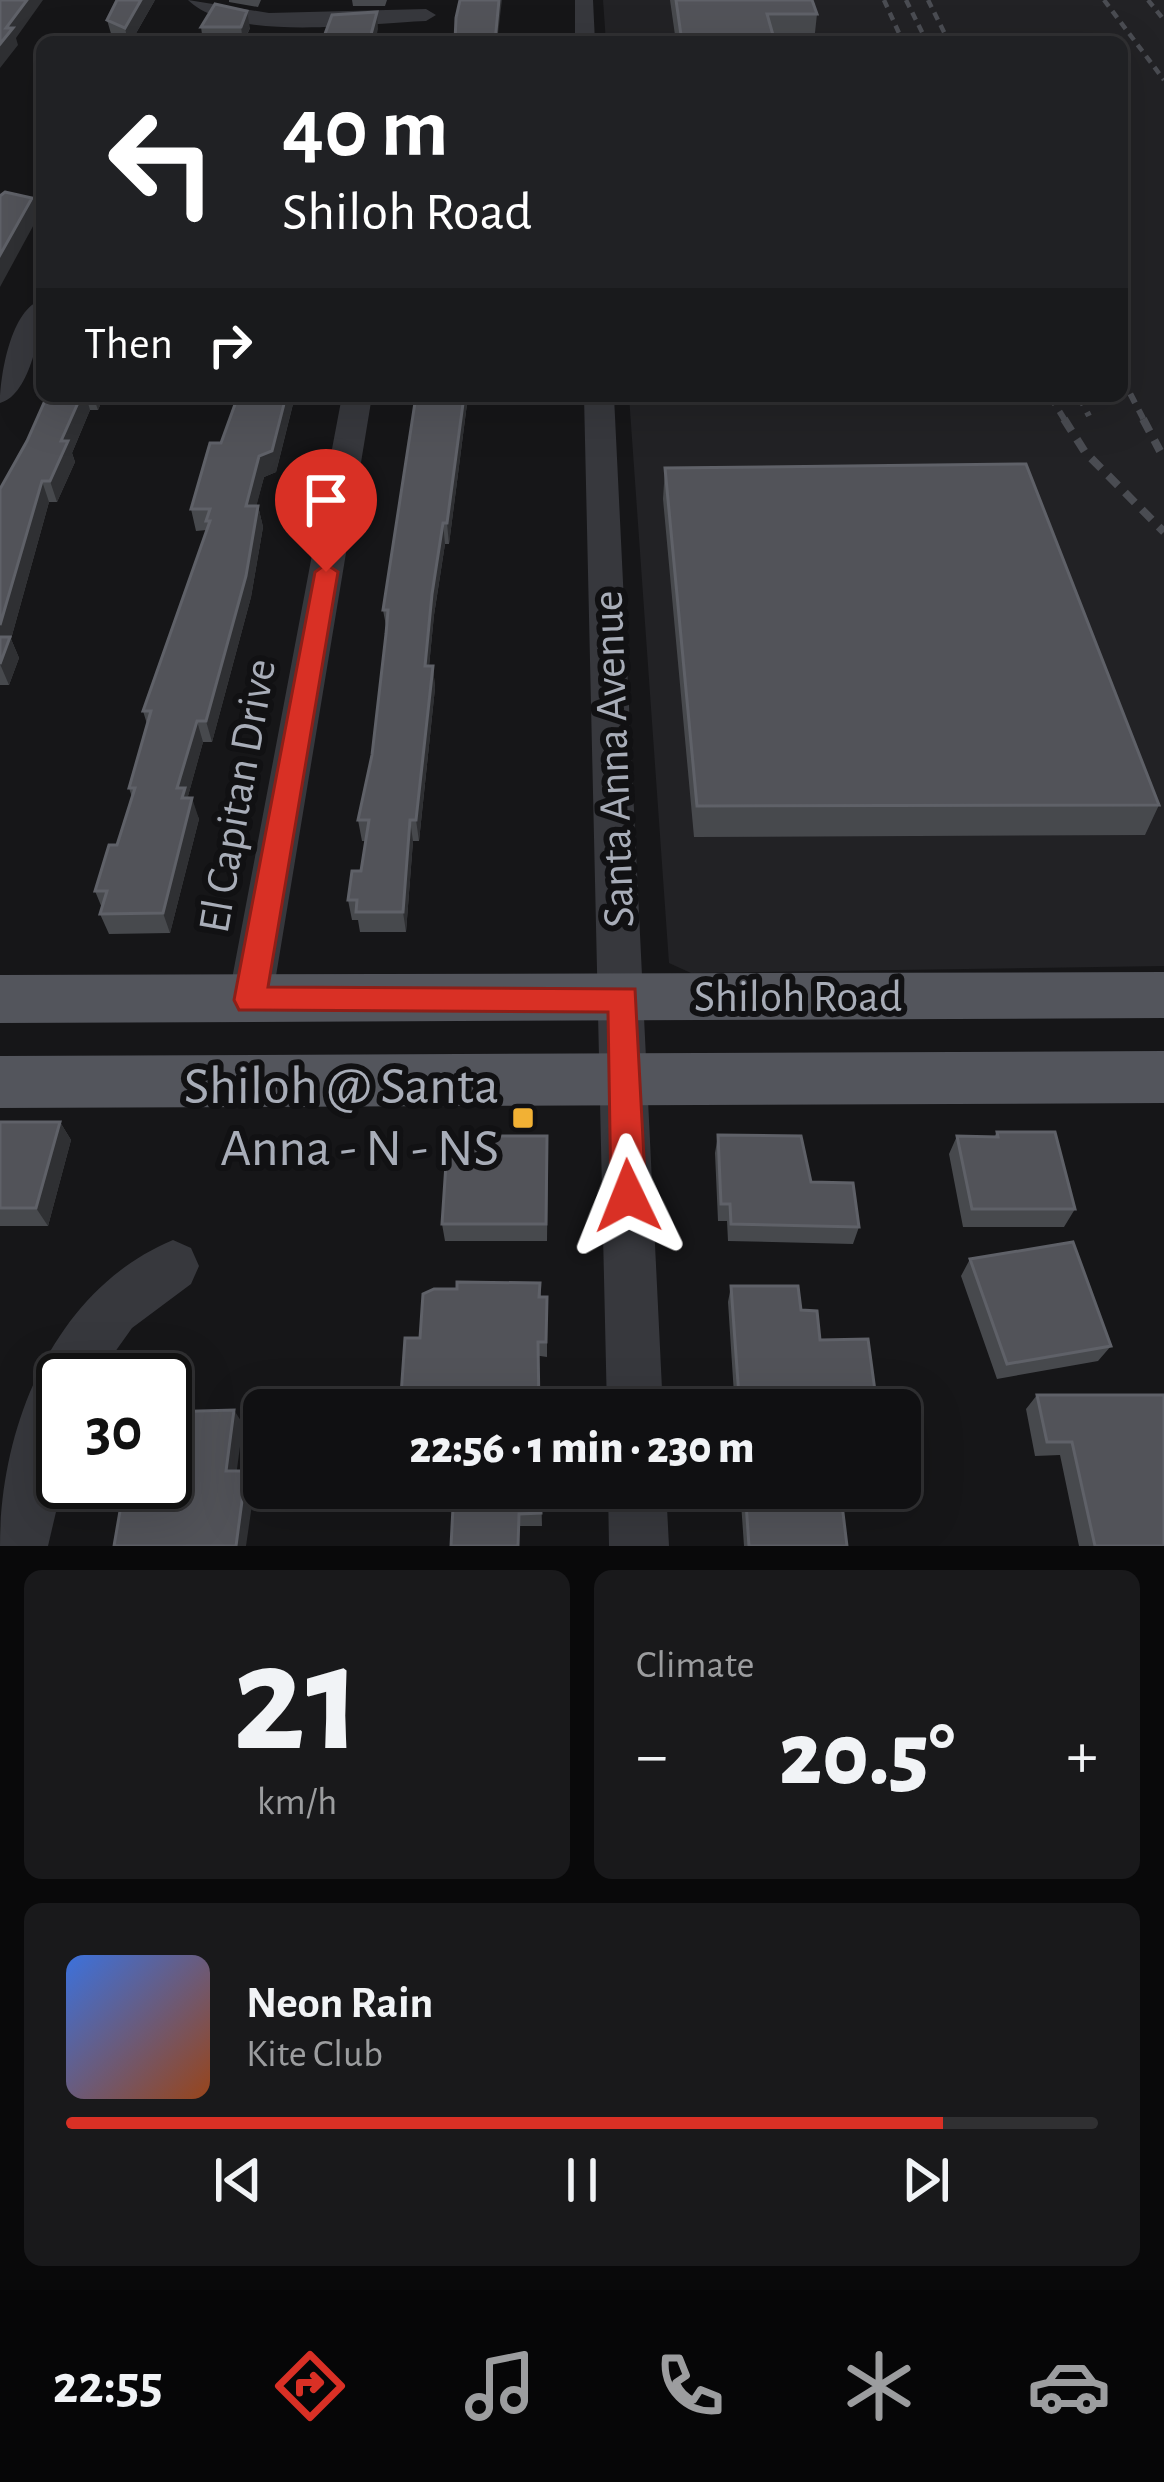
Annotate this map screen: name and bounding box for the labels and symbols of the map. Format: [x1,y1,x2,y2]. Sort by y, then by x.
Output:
pin [275,449,377,572]
street label: Santa Anna Avenue [586,590,642,928]
street label: El Capitan Drive [192,656,284,936]
street label: Shiloh Road [694,975,902,1020]
place label: Shiloh @ Santa Anna - N - NS [184,1060,499,1176]
marker: Shiloh @ Santa Anna - N - NS [510,1105,536,1131]
position arrow [565,1133,691,1259]
speed limit sign: 30 [36,1353,192,1509]

